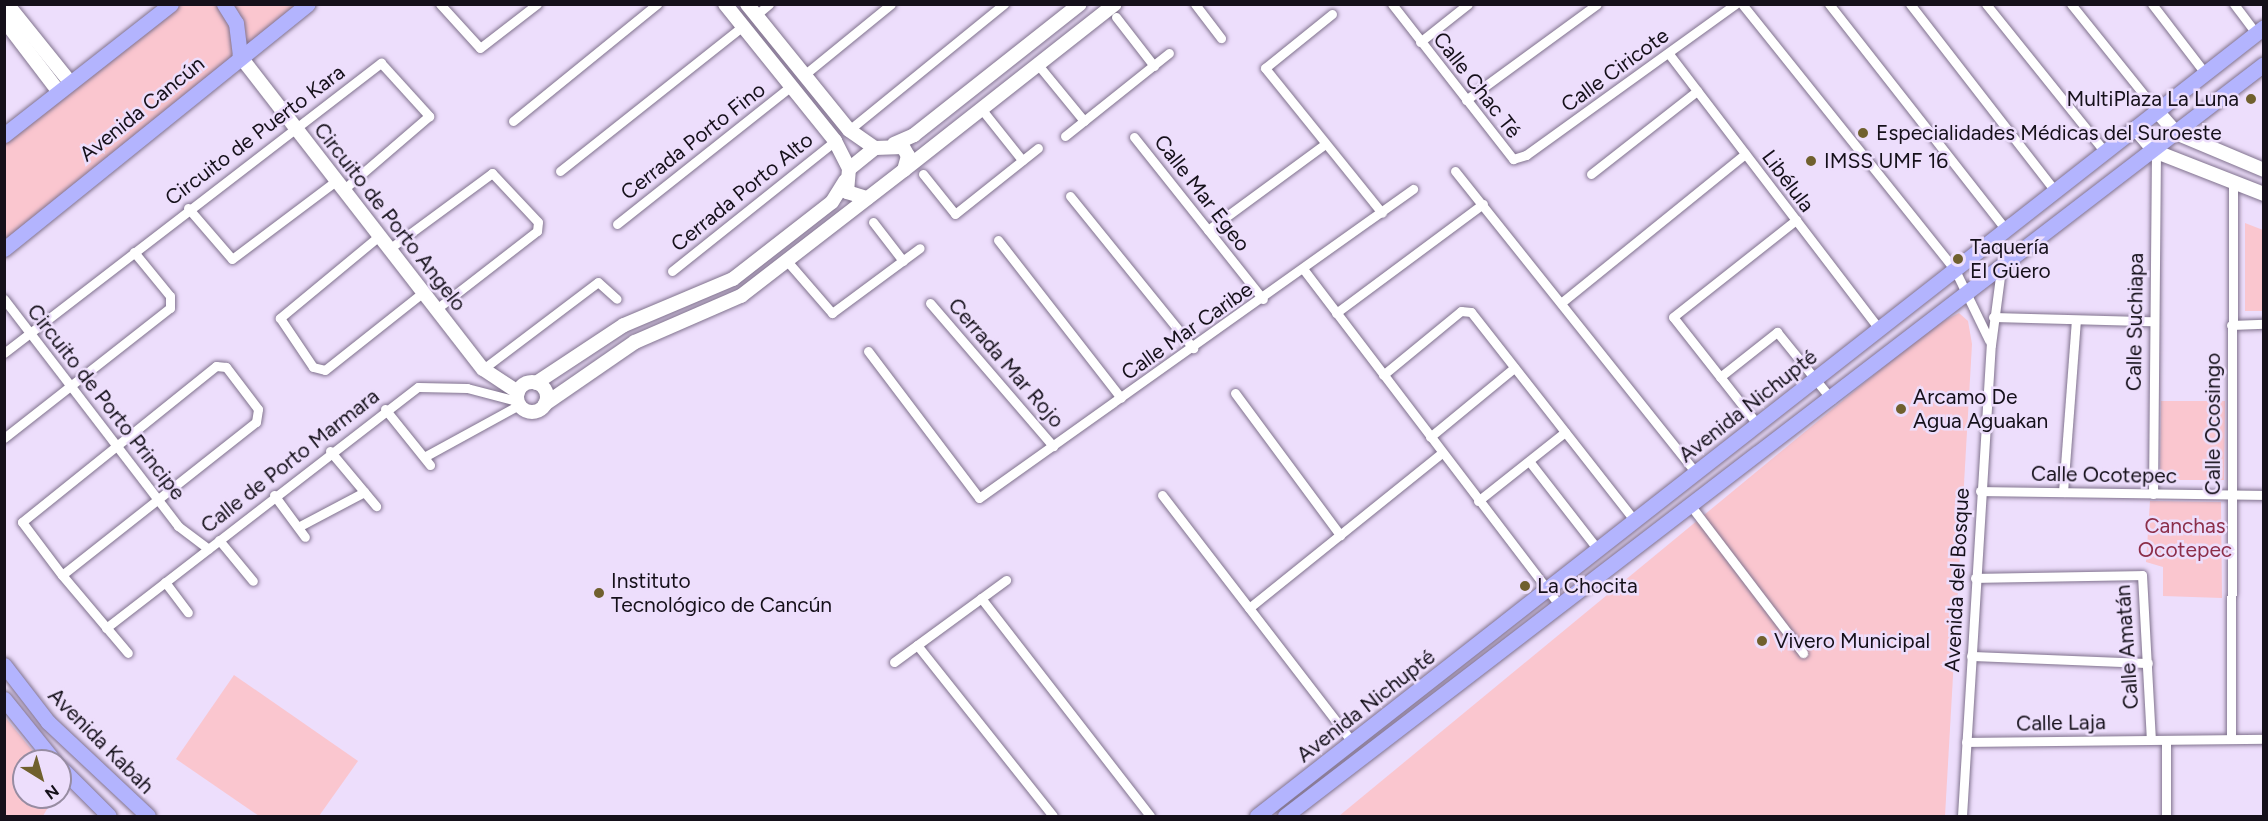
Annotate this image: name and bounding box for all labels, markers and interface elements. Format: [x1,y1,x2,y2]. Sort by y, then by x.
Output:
street label: Calle Ciricote [1556,23,1674,117]
street label: Calle Chac Té [1428,27,1526,143]
street label: Avenida Cancún [75,51,209,167]
street label: Circuito de Puerto Kara [160,59,350,211]
street label: Cerrada Porto Fino [616,77,770,205]
place label: MultiPlaza La Luna [2067,86,2239,112]
marker: MultiPlaza La Luna [2244,92,2258,106]
street label: Circuito de Porto Angelo [309,118,471,316]
place label: Especialidades Médicas del Suroeste [1876,120,2222,146]
marker: Especialidades Médicas del Suroeste [1854,124,1872,142]
street label: Cerrada Porto Alto [666,127,818,257]
street label: Calle Mar Egeo [1149,130,1255,256]
street label: Libélula [1756,145,1820,217]
place label: IMSS UMF 16 [1824,148,1948,174]
marker: IMSS UMF 16 [1802,152,1820,170]
place label: Taquería El Güero [1970,234,2051,284]
marker: Taquería El Güero [1951,252,1965,266]
street label: Calle Suchiapa [2121,253,2149,391]
street label: Calle Mar Caribe [1117,276,1257,386]
street label: Cerrada Mar Rojo [943,293,1069,433]
street label: Circuito de Porto Principe [22,299,190,505]
street label: Avenida Nichupté [1674,344,1822,468]
street label: Calle Ocosingo [2200,353,2226,495]
street label: Calle de Porto Marmara [196,384,384,538]
place label: Arcamo De Agua Aguakan [1913,384,2048,434]
marker: Arcamo De Agua Aguakan [1894,402,1908,416]
street label: Calle Ocotepec [2031,461,2177,489]
street label: Avenida del Bosque [1940,487,1974,673]
park label: Canchas Ocotepec [2138,513,2232,563]
place label: Instituto Tecnológico de Cancún [611,568,832,618]
place label: La Chocita [1537,573,1638,599]
marker: La Chocita [1518,579,1532,593]
street label: Calle Amatán [2110,584,2144,710]
marker: Instituto Tecnológico de Cancún [592,586,606,600]
place label: Vivero Municipal [1774,628,1930,654]
marker: Vivero Municipal [1755,634,1769,648]
street label: Avenida Nichupté [1292,644,1440,768]
street label: Avenida Kabah [43,683,159,799]
street label: Calle Laja [2016,710,2106,736]
north arrow [12,749,72,809]
text: N [41,781,63,803]

